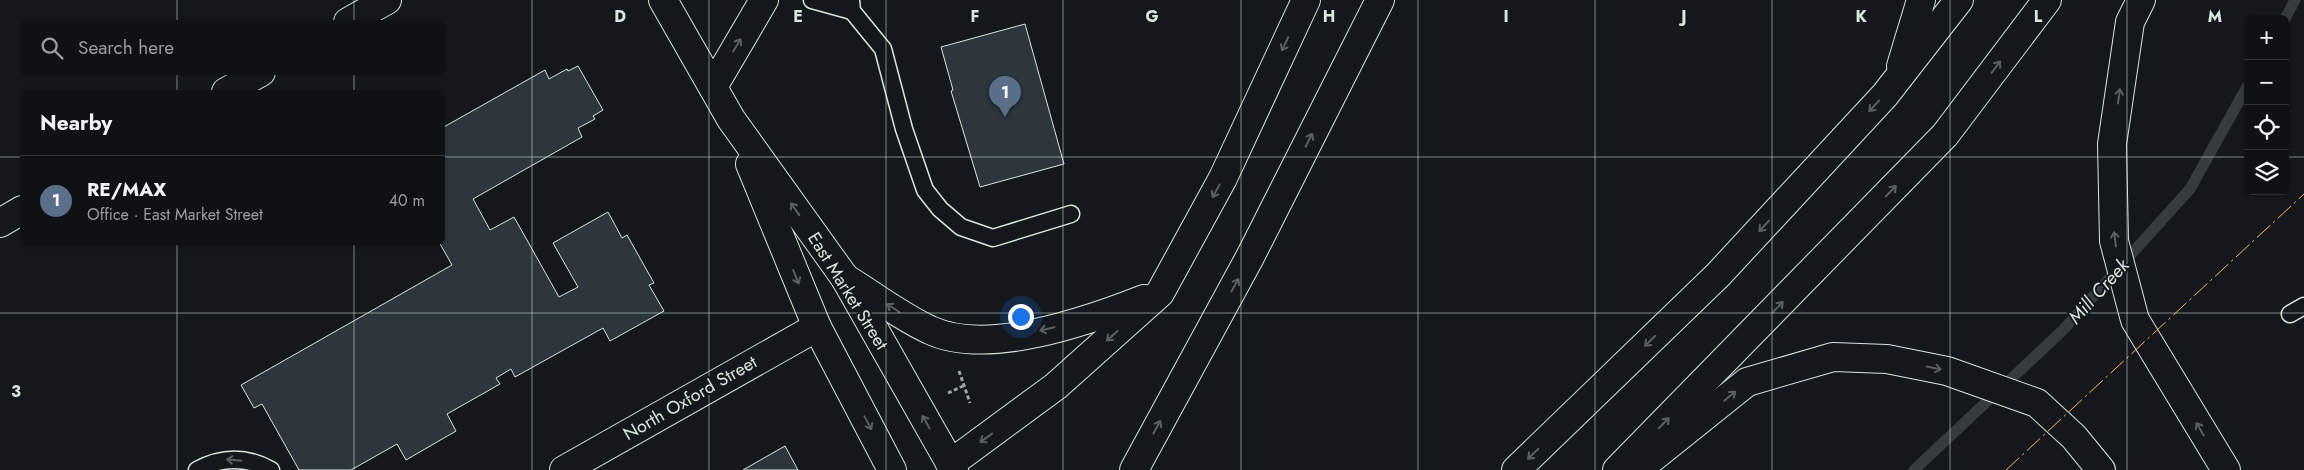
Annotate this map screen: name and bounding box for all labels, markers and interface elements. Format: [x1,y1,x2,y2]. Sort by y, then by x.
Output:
text: D [614,5,626,28]
text: E [793,5,803,28]
text: F [971,5,979,28]
text: G [1145,5,1159,28]
text: H [1323,5,1335,28]
text: I [1503,5,1509,28]
text: J [1678,5,1687,28]
text: K [1855,5,1867,28]
text: L [2034,5,2043,28]
text: M [2208,5,2222,28]
map controls [2244,15,2289,195]
button: + [2244,15,2289,60]
search box [20,20,445,75]
icon: search [38,34,66,62]
text: Search here [78,34,174,61]
one-way arrow [1280,36,1290,51]
one-way arrow [733,39,743,53]
one-way arrow [1991,60,2001,74]
button: − [2244,60,2289,105]
pin: 1 [989,76,1021,117]
one-way arrow [2114,88,2124,104]
one-way arrow [1868,100,1880,113]
button: locate [2244,105,2289,150]
text: Nearby [40,108,112,138]
one-way arrow [1305,133,1314,148]
button: layers [2244,150,2289,195]
text: RE/MAX [87,176,166,203]
one-way arrow [1211,184,1221,199]
one-way arrow [1885,185,1897,197]
text: 1 [52,189,60,212]
text: 40 m [389,189,425,212]
one-way arrow [790,202,800,216]
text: Office · East Market Street [87,203,263,226]
one-way arrow [1758,219,1770,232]
street label: East Market Street [801,227,895,356]
one-way arrow [2110,232,2120,248]
water label: Mill Creek [2062,252,2136,330]
one-way arrow [792,269,802,284]
one-way arrow [1231,278,1241,292]
one-way arrow [887,302,901,312]
one-way arrow [1771,302,1783,314]
your location [1008,304,1034,330]
one-way arrow [1039,325,1055,334]
one-way arrow [1106,330,1119,341]
one-way arrow [1643,335,1656,347]
street label: North Oxford Street [618,349,762,447]
one-way arrow [1926,364,1942,374]
text: 3 [11,380,21,403]
one-way arrow [1723,391,1736,402]
one-way arrow [921,414,931,429]
one-way arrow [863,415,873,430]
one-way arrow [1658,417,1670,430]
one-way arrow [1153,421,1163,435]
one-way arrow [2195,422,2205,436]
one-way arrow [980,432,993,443]
one-way arrow [1526,448,1539,460]
one-way arrow [226,455,242,464]

